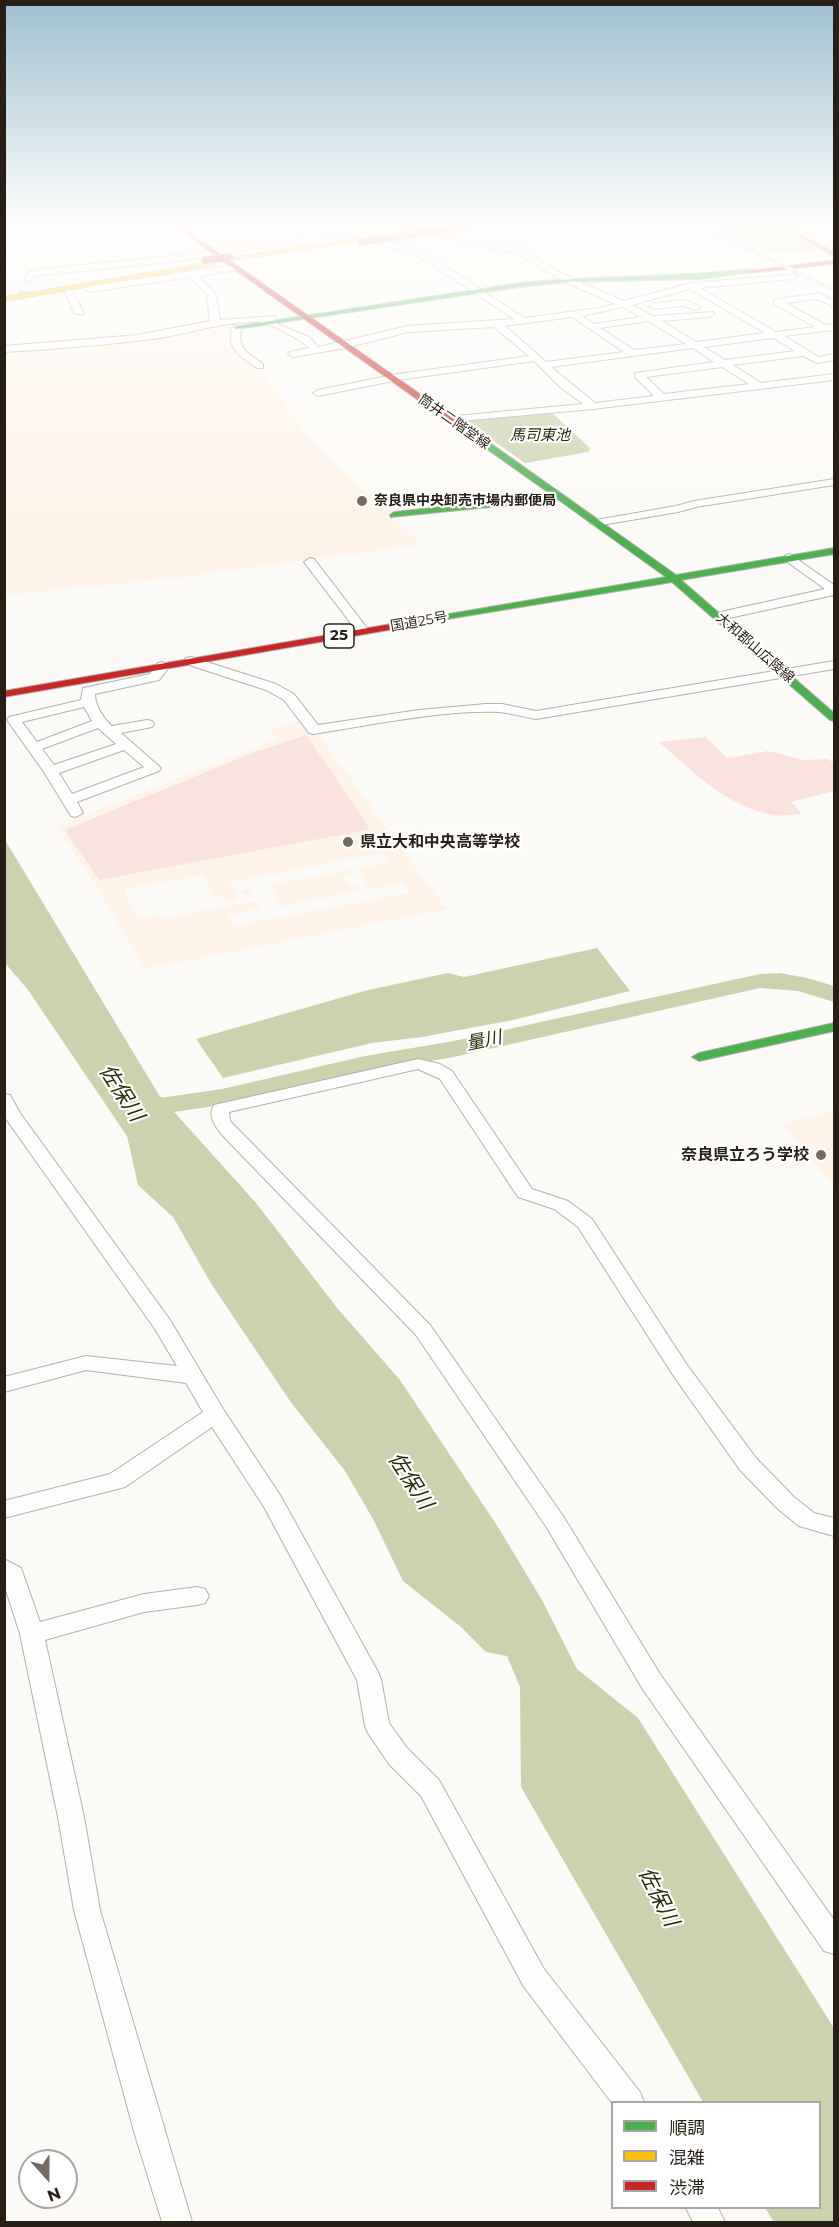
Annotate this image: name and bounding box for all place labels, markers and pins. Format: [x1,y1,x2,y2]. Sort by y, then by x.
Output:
place label: 奈良県中央卸売市場内郵便局 [374,493,556,509]
marker: 奈良県中央卸売市場内郵便局 [355,494,369,508]
place label: 県立大和中央高等学校 [360,832,520,852]
marker: 県立大和中央高等学校 [341,835,355,849]
place label: 奈良県立ろう学校 [681,1145,809,1165]
marker: 奈良県立ろう学校 [814,1148,828,1162]

